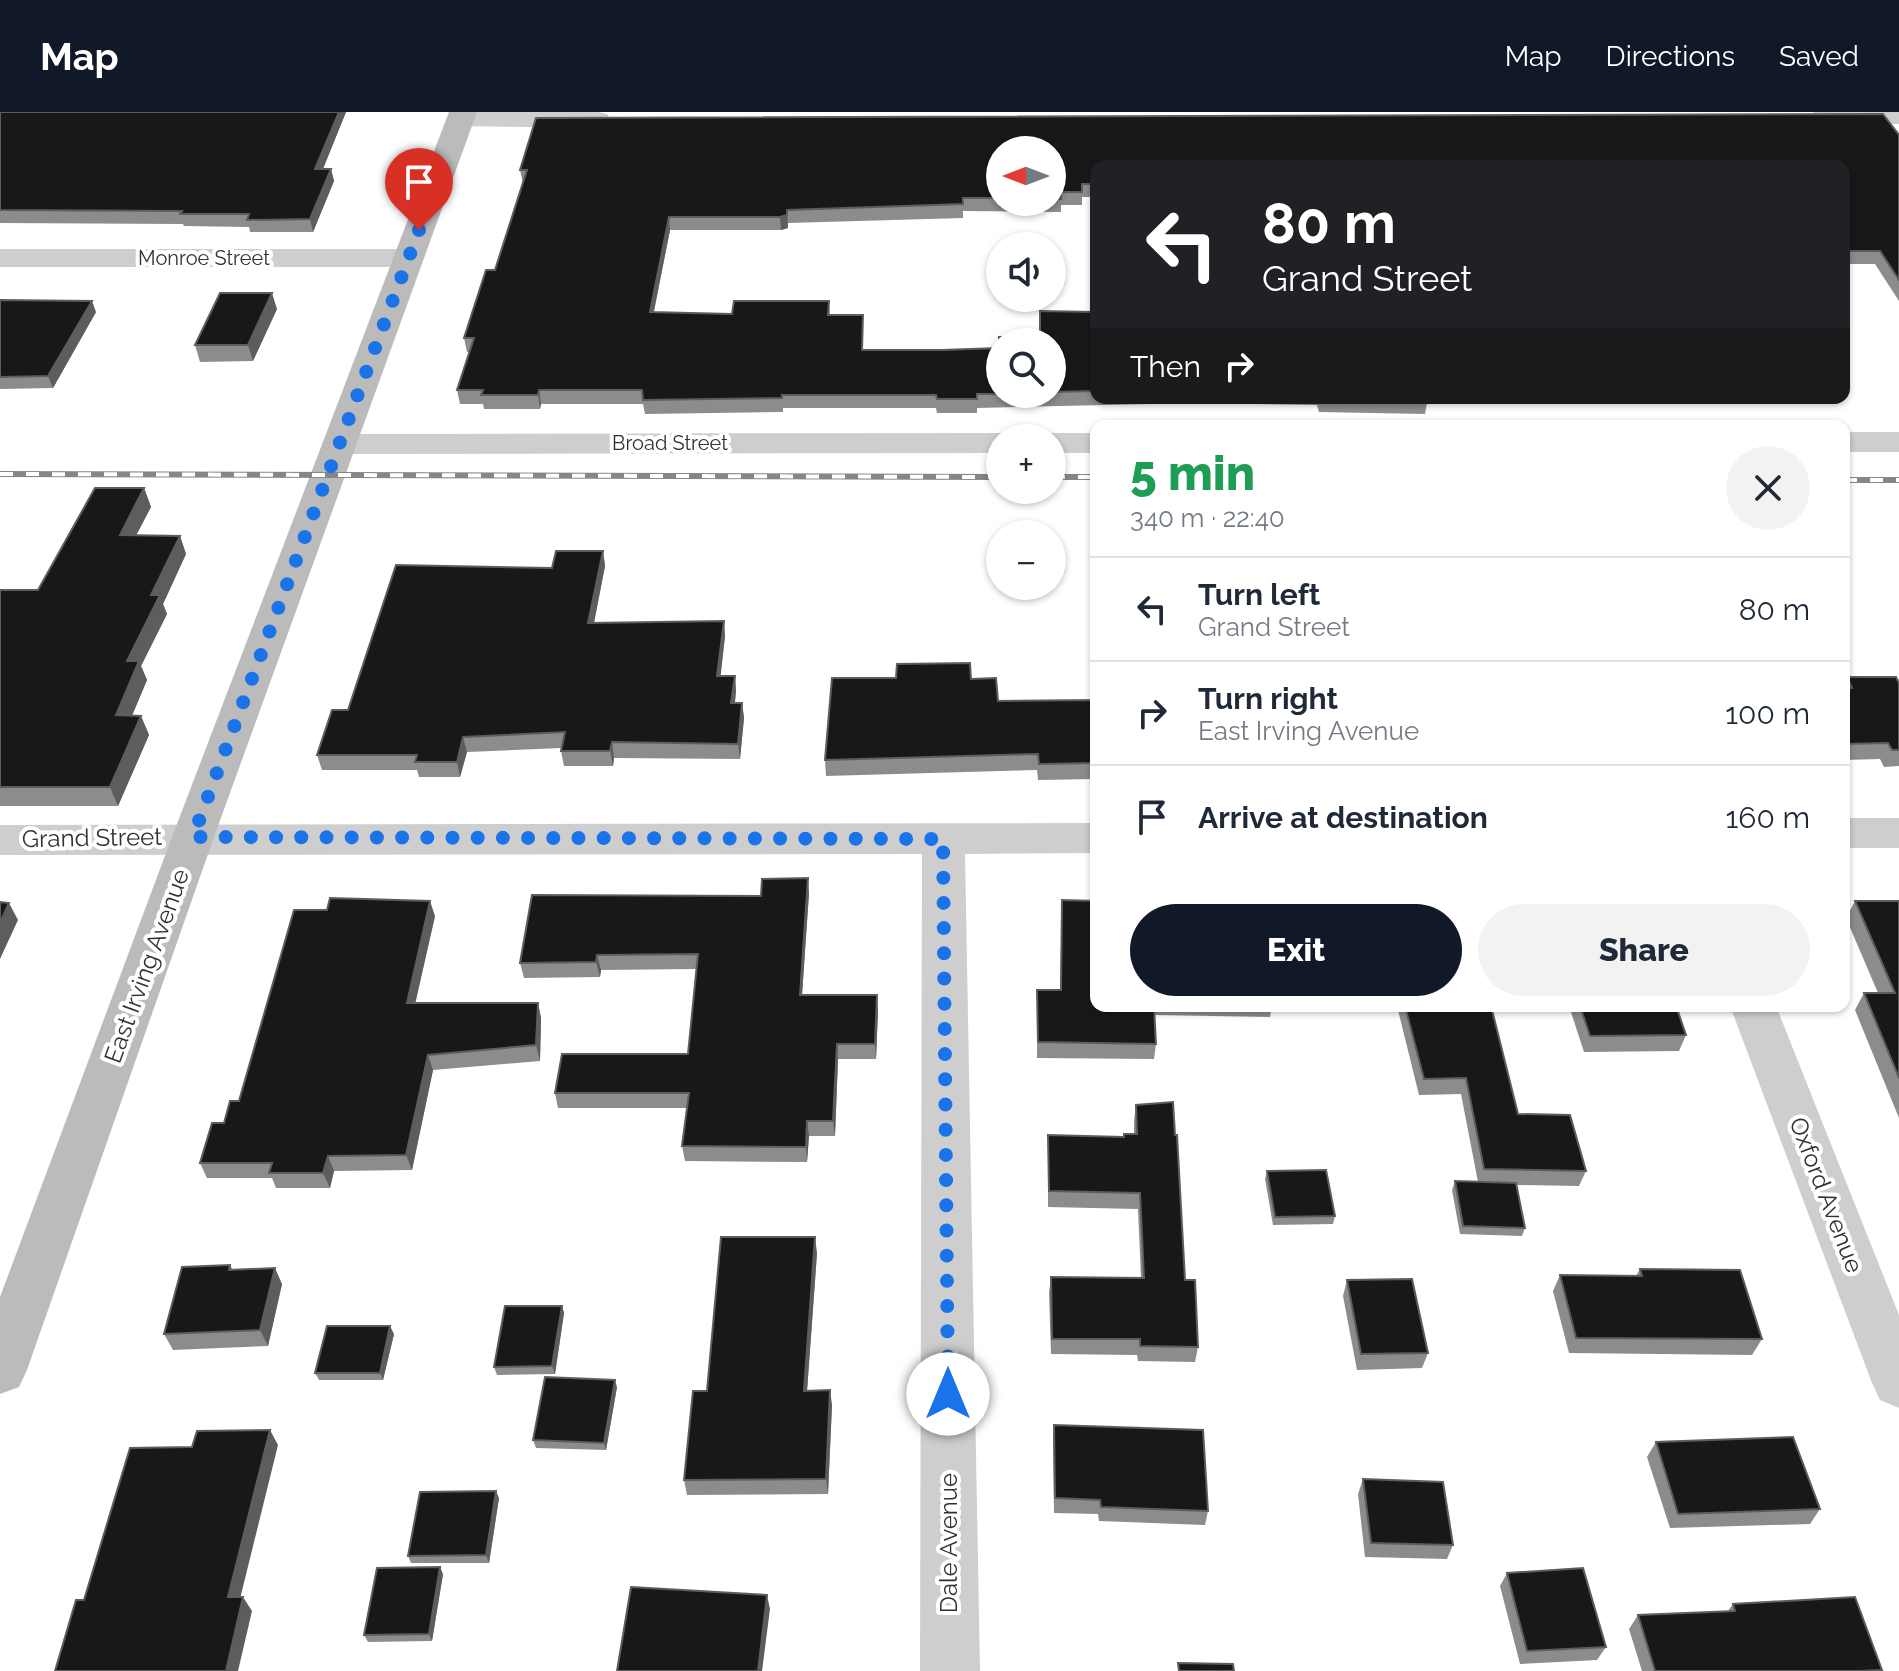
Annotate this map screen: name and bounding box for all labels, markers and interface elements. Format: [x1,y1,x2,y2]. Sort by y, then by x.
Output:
text: Map [40,34,119,79]
text: Map [1505,40,1562,73]
text: Directions [1606,40,1735,73]
text: Saved [1779,40,1859,73]
north arrow [986,136,1066,216]
map controls [986,136,1066,600]
pin [385,148,453,230]
icon: arrive [397,160,441,204]
text: 80 m [1262,190,1396,256]
icon: left [1130,192,1234,296]
button: sound [986,232,1066,312]
street label: Monroe Street [138,246,270,270]
text: Grand Street [1262,257,1472,299]
button: search [986,328,1066,408]
icon: right [1217,344,1261,388]
text: Then [1130,349,1201,384]
button: + [986,424,1066,504]
street label: Broad Street [612,431,728,455]
text: 5 min [1130,445,1255,501]
button: close [1726,446,1810,530]
text: 340 m · 22:40 [1130,503,1285,533]
button: − [986,520,1066,600]
text: Turn left [1198,577,1320,612]
icon: left [1130,587,1174,631]
text: 80 m [1739,592,1810,627]
text: Grand Street [1198,612,1350,642]
text: Turn right [1198,681,1338,716]
icon: right [1130,691,1174,735]
text: 100 m [1725,696,1810,731]
text: East Irving Avenue [1198,716,1419,746]
icon: arrive [1130,795,1174,839]
text: Arrive at destination [1198,800,1488,835]
text: 160 m [1725,800,1810,835]
street label: Grand Street [22,822,162,853]
street label: East Irving Avenue [98,865,195,1067]
button: Exit [1130,904,1462,996]
button: Share [1478,904,1810,996]
street label: Oxford Avenue [1783,1113,1869,1277]
position arrow [906,1352,990,1436]
street label: Dale Avenue [934,1473,963,1613]

